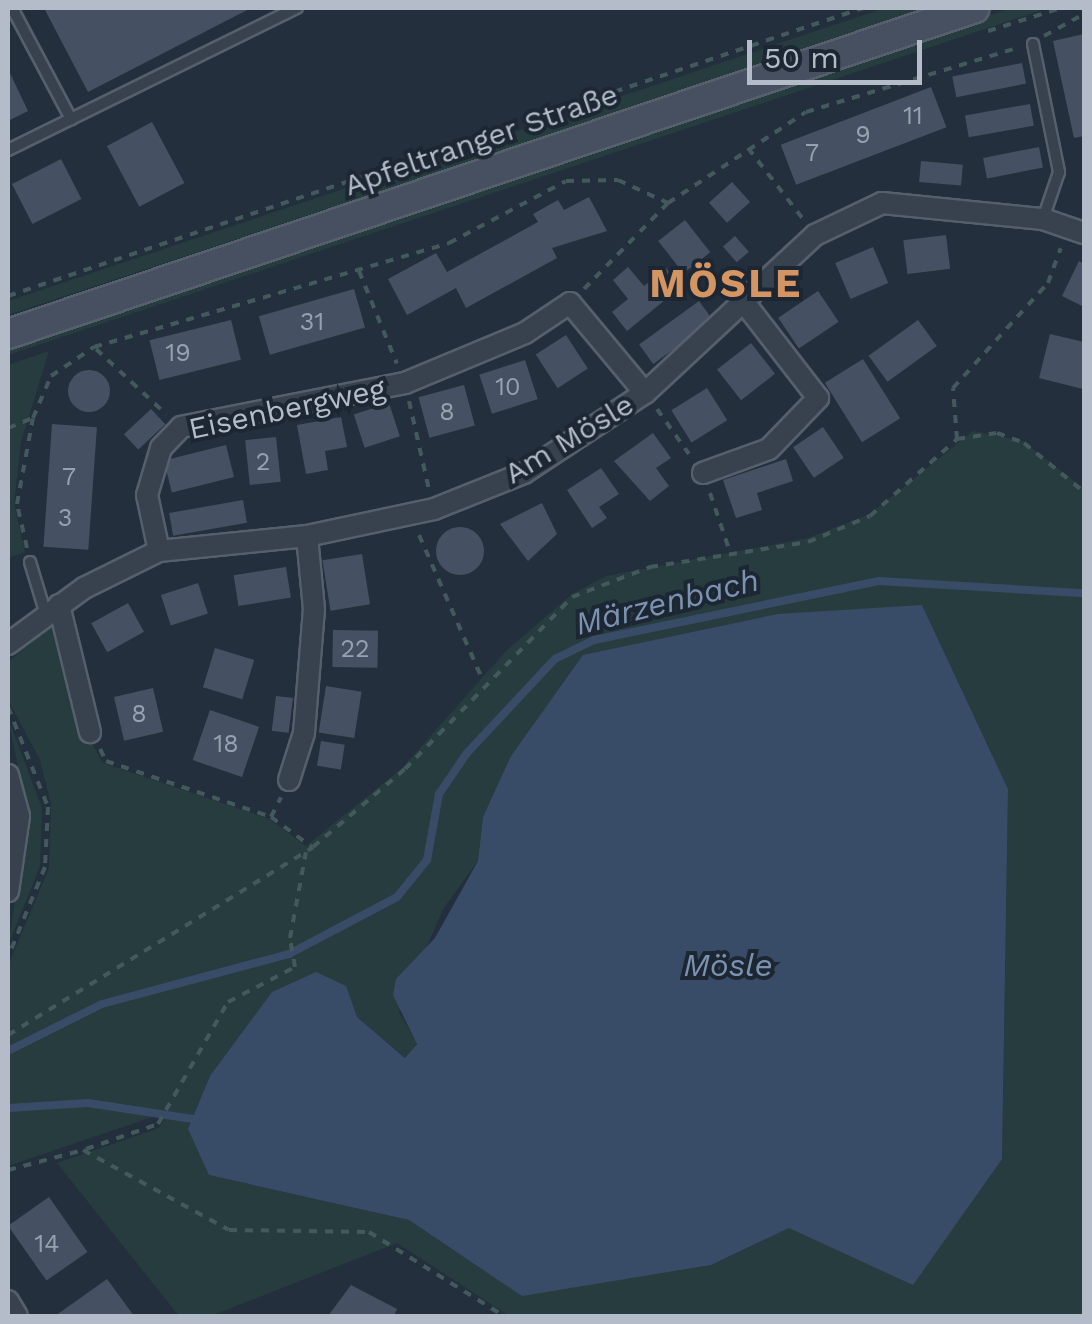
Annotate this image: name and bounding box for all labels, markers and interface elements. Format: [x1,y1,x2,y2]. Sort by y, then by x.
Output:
scale bar [752,20,927,82]
text: 50 m [764,40,839,75]
street label: Apfeltranger Straße [339,76,623,204]
house number: 11 [903,101,923,131]
house number: 9 [855,120,871,150]
house number: 7 [805,138,819,168]
district label: MÖSLE [649,260,803,308]
house number: 31 [300,307,324,337]
house number: 19 [165,338,191,368]
street label: Eisenbergweg [185,371,389,447]
house number: 10 [495,372,521,402]
street label: Am Mösle [498,386,640,492]
house number: 8 [439,397,455,427]
house number: 2 [256,447,270,477]
house number: 7 [62,462,76,492]
house number: 3 [58,503,72,533]
water label: Märzenbach [571,561,763,643]
house number: 22 [340,634,370,664]
house number: 8 [131,699,147,729]
house number: 18 [213,729,239,759]
water label: Mösle [683,946,773,984]
house number: 14 [34,1229,60,1259]

